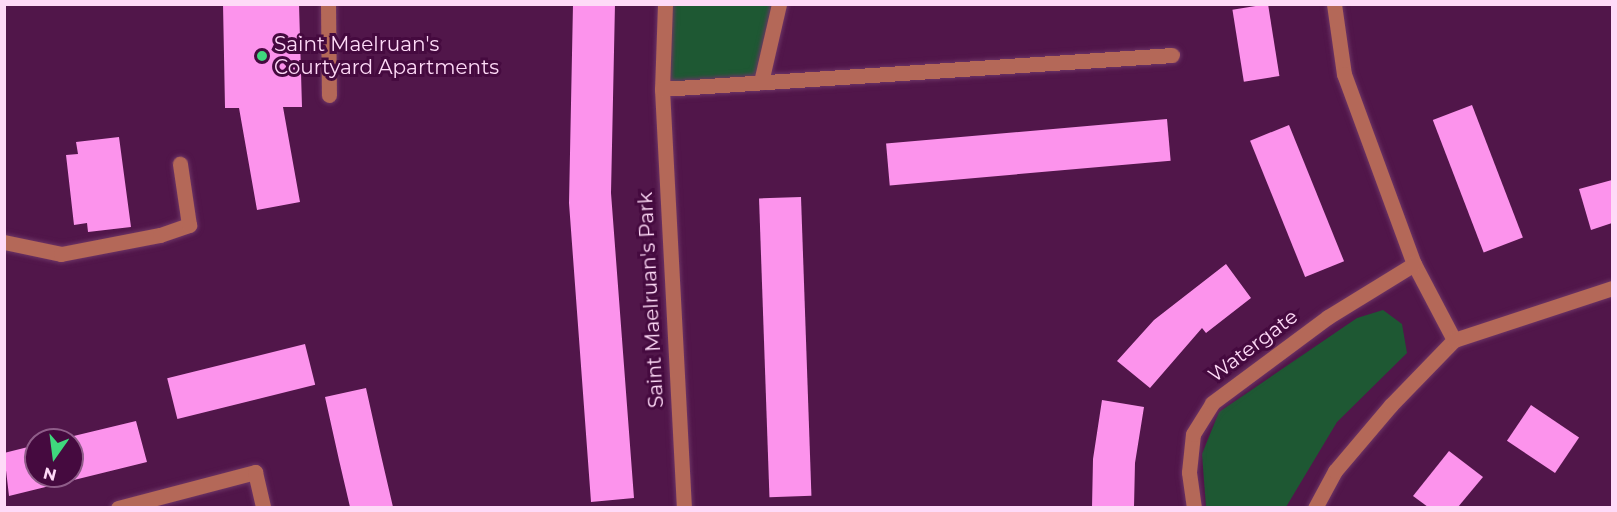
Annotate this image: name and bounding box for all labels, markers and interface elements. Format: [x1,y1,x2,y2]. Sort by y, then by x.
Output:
place label: Saint Maelruan's Courtyard Apartments [274,33,499,80]
marker: Saint Maelruan's Courtyard Apartments [255,49,269,63]
street label: Saint Maelruan's Park [633,191,669,409]
street label: Watergate [1204,305,1302,387]
north arrow [24,428,84,488]
text: N [41,463,59,485]

